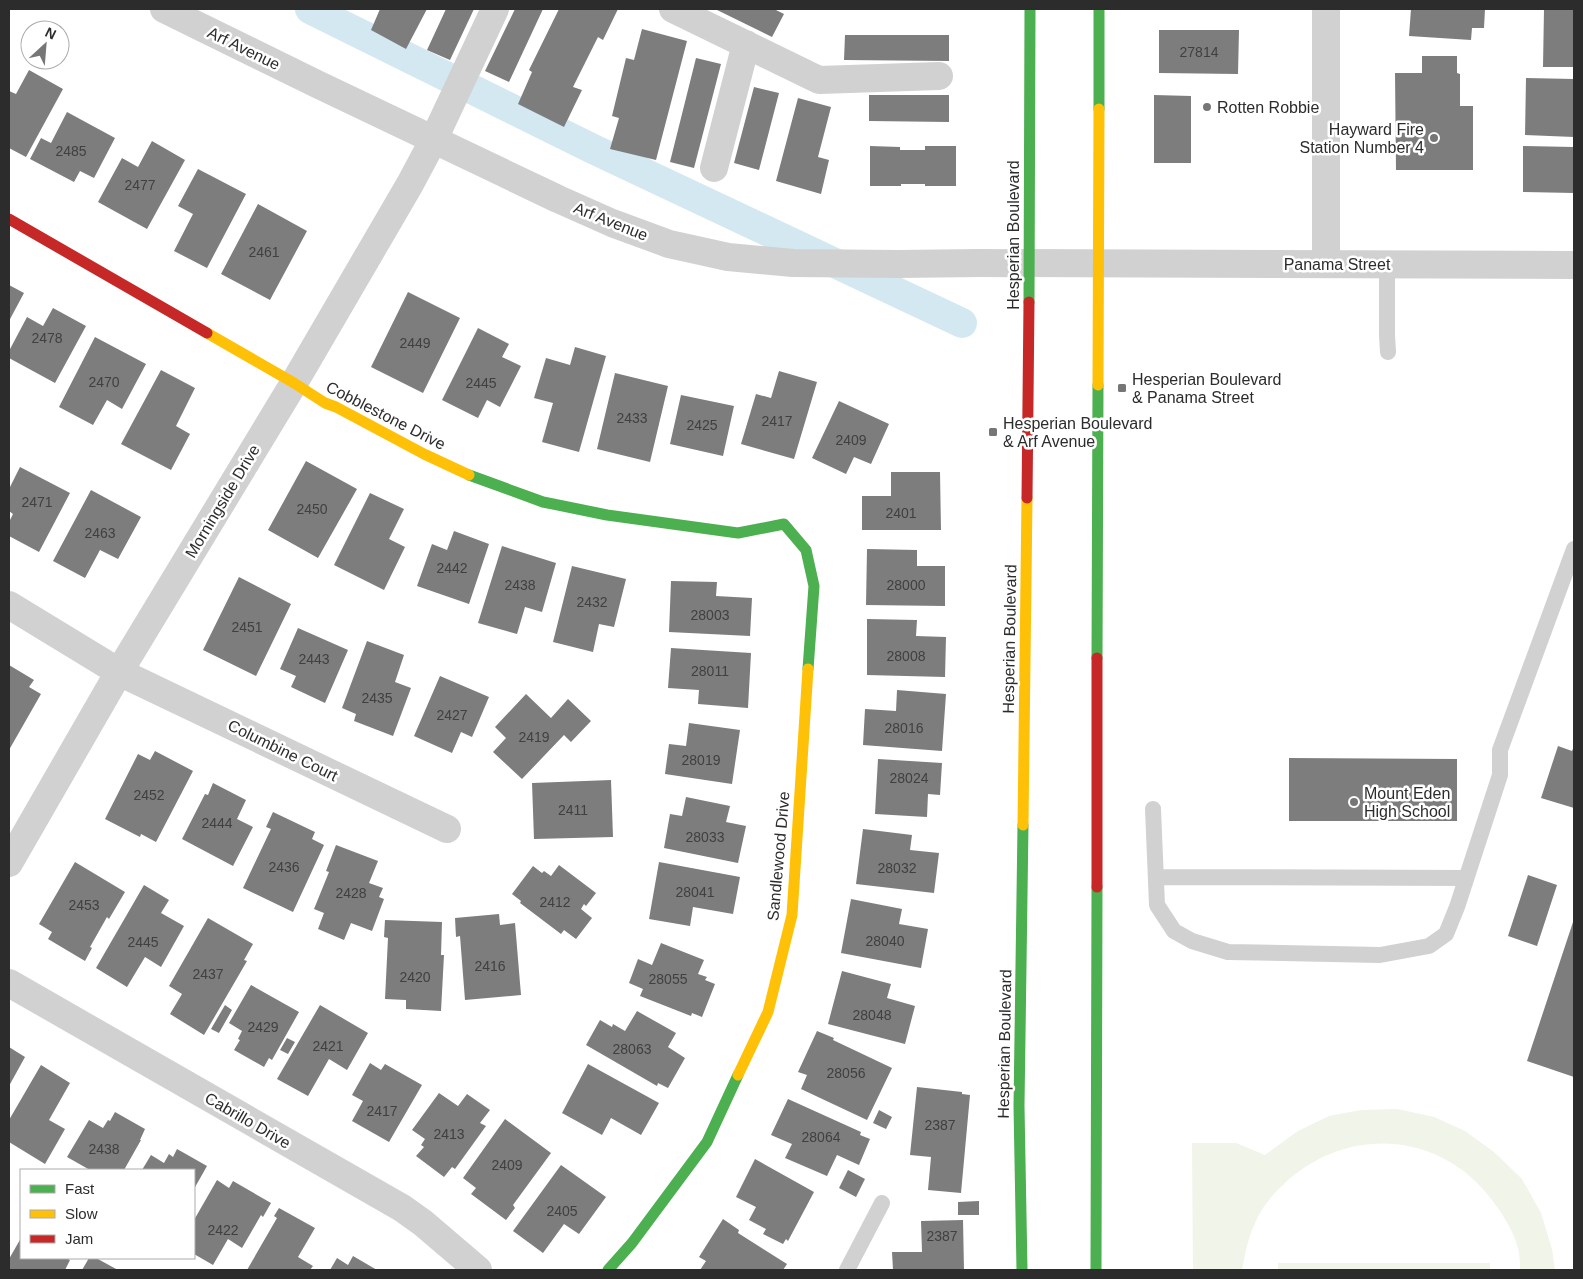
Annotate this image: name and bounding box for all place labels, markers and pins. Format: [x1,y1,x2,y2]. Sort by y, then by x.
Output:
place label: Rotten Robbie [1217,99,1319,116]
marker: Rotten Robbie [1201,101,1213,113]
place label: Hayward Fire Station Number 4 [1299,121,1424,156]
marker: Hayward Fire Station Number 4 [1428,132,1440,144]
place label: Hesperian Boulevard & Panama Street [1132,371,1281,406]
marker: Hesperian Boulevard & Panama Street [1116,382,1128,394]
place label: Hesperian Boulevard & Arf Avenue [1003,415,1152,450]
marker: Hesperian Boulevard & Arf Avenue [987,426,999,438]
place label: Mount Eden High School [1364,785,1450,820]
marker: Mount Eden High School [1348,796,1360,808]

